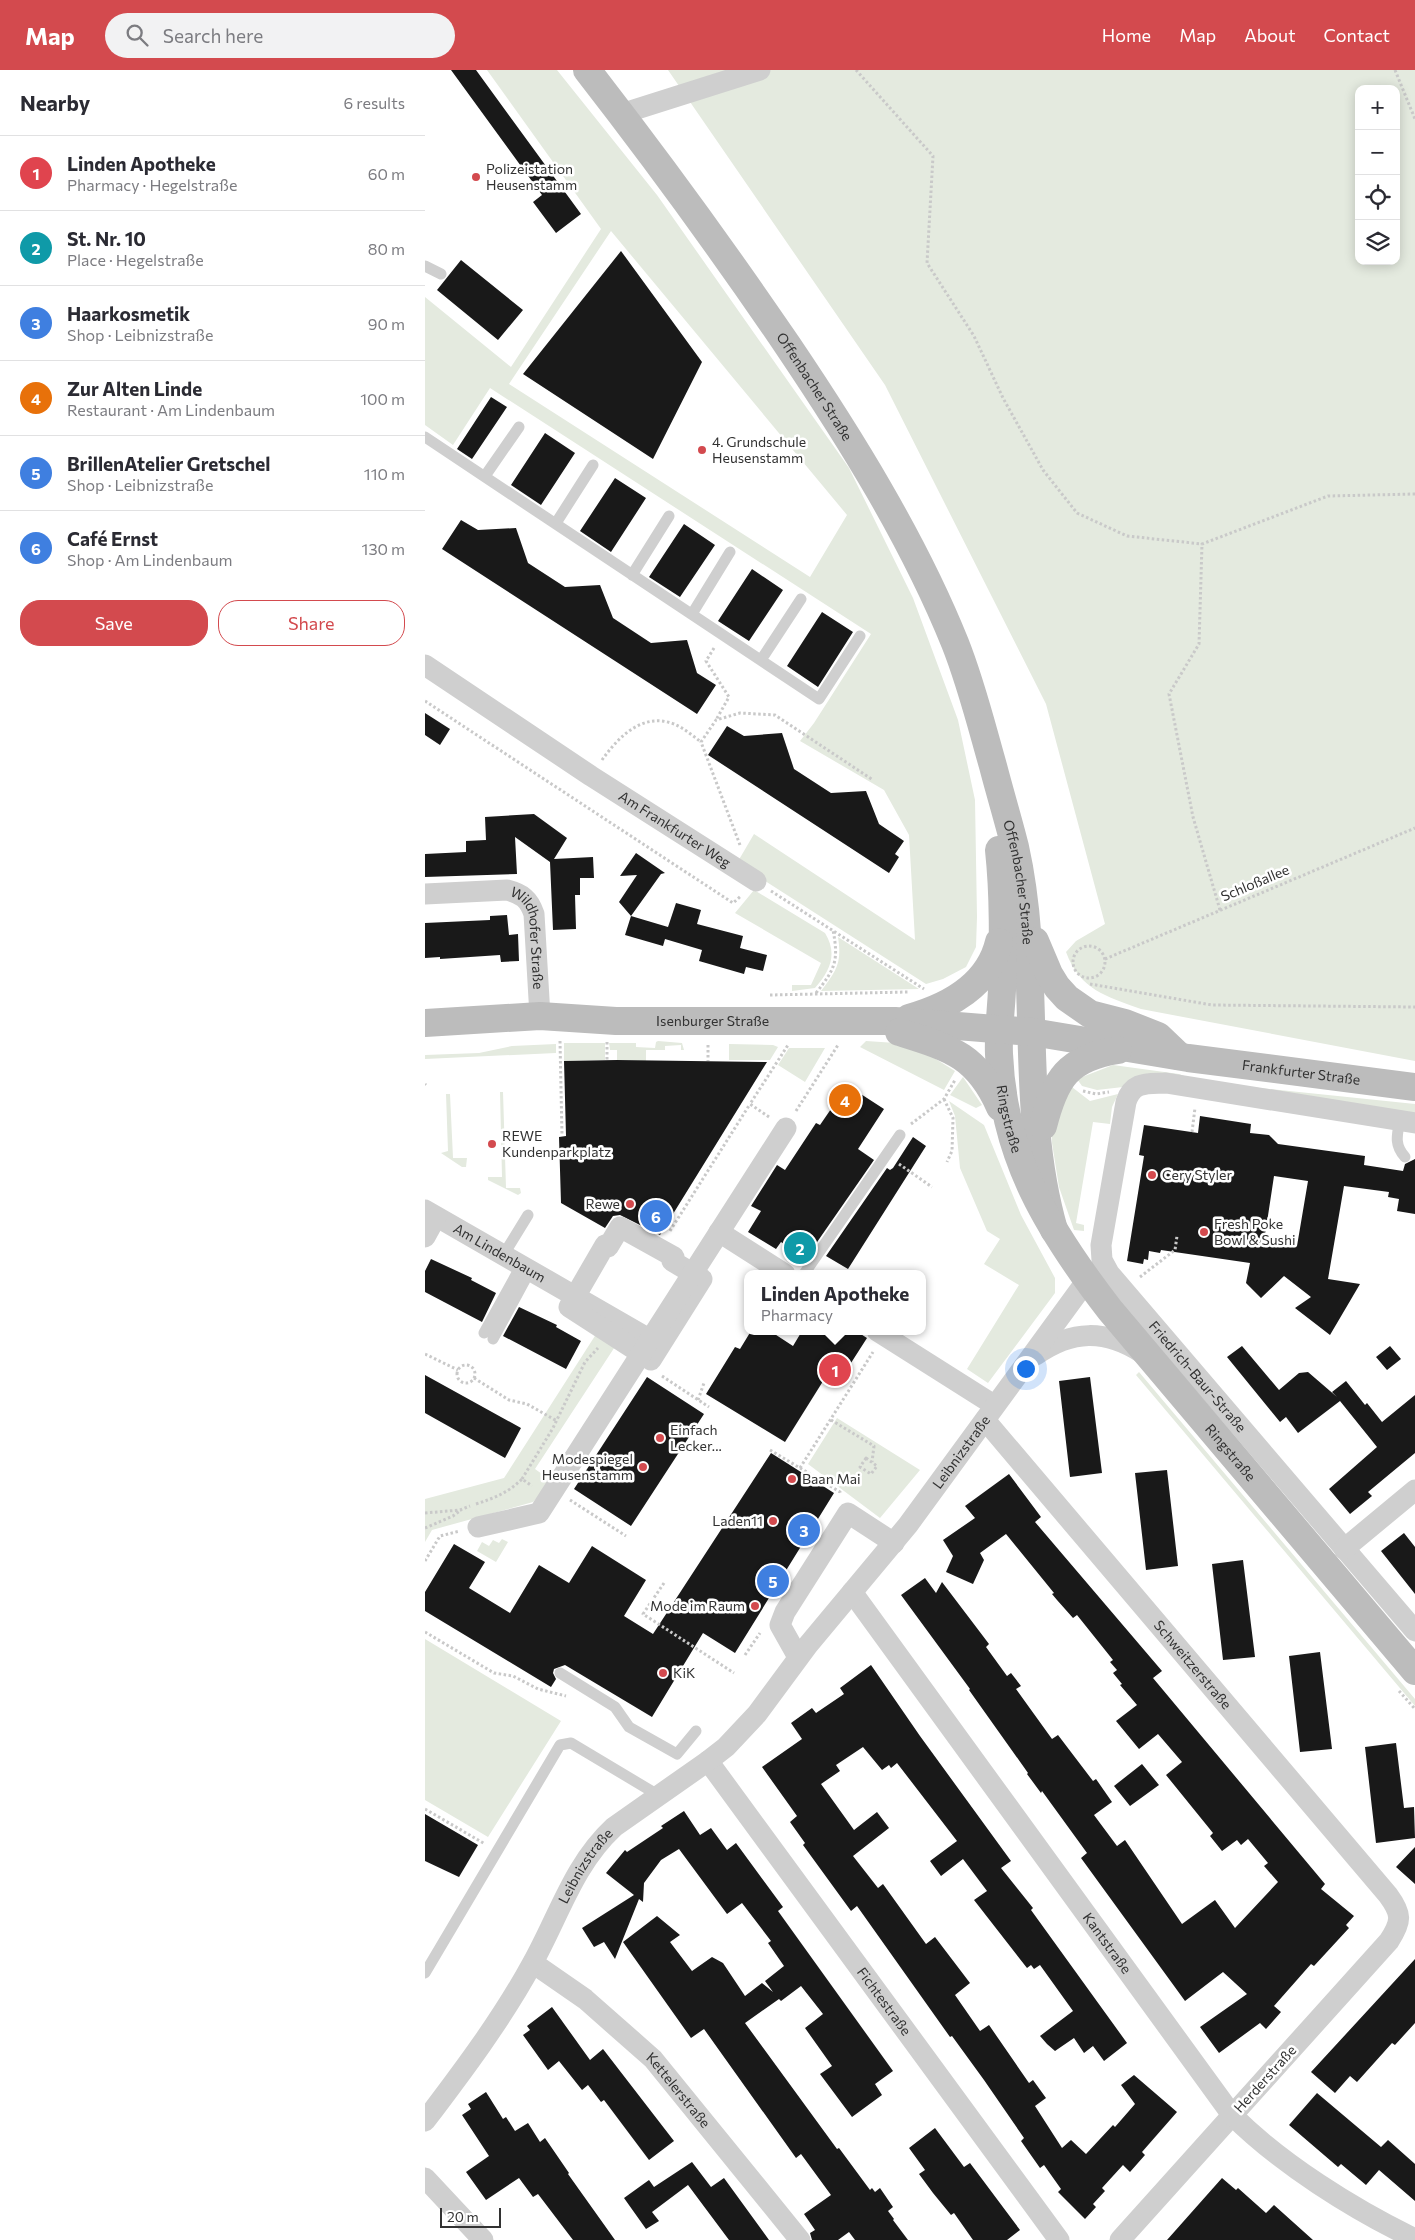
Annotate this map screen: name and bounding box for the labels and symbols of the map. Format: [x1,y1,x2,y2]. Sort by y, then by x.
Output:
place label: Polizeistation Heusenstamm [486,160,577,193]
marker: Polizeistation Heusenstamm [470,171,482,183]
street label: Offenbacher Straße [773,329,856,444]
place label: 4. Grundschule Heusenstamm [712,433,806,466]
marker: 4. Grundschule Heusenstamm [696,444,708,456]
street label: Am Frankfurter Weg [616,787,735,871]
street label: Offenbacher Straße [1000,818,1037,945]
street label: Schloßallee [1218,861,1292,905]
street label: Wildhofer Straße [508,883,547,990]
street label: Isenburger Straße [656,1012,769,1029]
street label: Frankfurter Straße [1241,1056,1361,1088]
pin: 4 [829,1081,861,1119]
street label: Ringstraße [994,1084,1026,1155]
place label: REWE Kundenparkplatz [502,1127,611,1160]
marker: REWE Kundenparkplatz [486,1138,498,1150]
place label: Cery Styler [1162,1166,1232,1183]
marker: Cery Styler [1146,1169,1158,1181]
place label: Rewe [586,1195,620,1212]
pin: 6 [640,1197,672,1235]
marker: Rewe [624,1198,636,1210]
place label: Fresh Poke Bowl & Sushi [1214,1215,1296,1248]
street label: Am Lindenbaum [451,1219,549,1286]
marker: Fresh Poke Bowl & Sushi [1198,1226,1210,1238]
pin: 2 [784,1229,816,1267]
street label: Friedrich-Baur-Straße [1146,1317,1250,1435]
pin: 1 [819,1351,851,1389]
your location [1013,1356,1039,1382]
street label: Leibnizstraße [928,1412,993,1492]
street label: Ringstraße [1202,1420,1260,1484]
place label: Einfach Lecker... [670,1421,722,1454]
marker: Einfach Lecker... [654,1432,666,1444]
place label: Modespiegel Heusenstamm [542,1450,633,1483]
marker: Modespiegel Heusenstamm [637,1461,649,1473]
place label: Baan Mai [802,1470,861,1487]
marker: Baan Mai [786,1473,798,1485]
pin: 3 [788,1511,820,1549]
place label: Laden11 [712,1512,763,1529]
marker: Laden11 [767,1515,779,1527]
pin: 5 [757,1562,789,1600]
place label: Mode im Raum [650,1597,745,1614]
marker: Mode im Raum [749,1600,761,1612]
street label: Schweitzerstraße [1151,1617,1236,1712]
place label: KiK [673,1664,695,1681]
marker: KiK [657,1667,669,1679]
street label: Leibnizstraße [554,1825,616,1906]
street label: Kantstraße [1080,1909,1135,1977]
street label: Fichtestraße [854,1964,915,2039]
street label: Herderstraße [1230,2041,1299,2116]
street label: Kettelerstraße [643,2048,714,2131]
scale bar [440,2205,501,2228]

